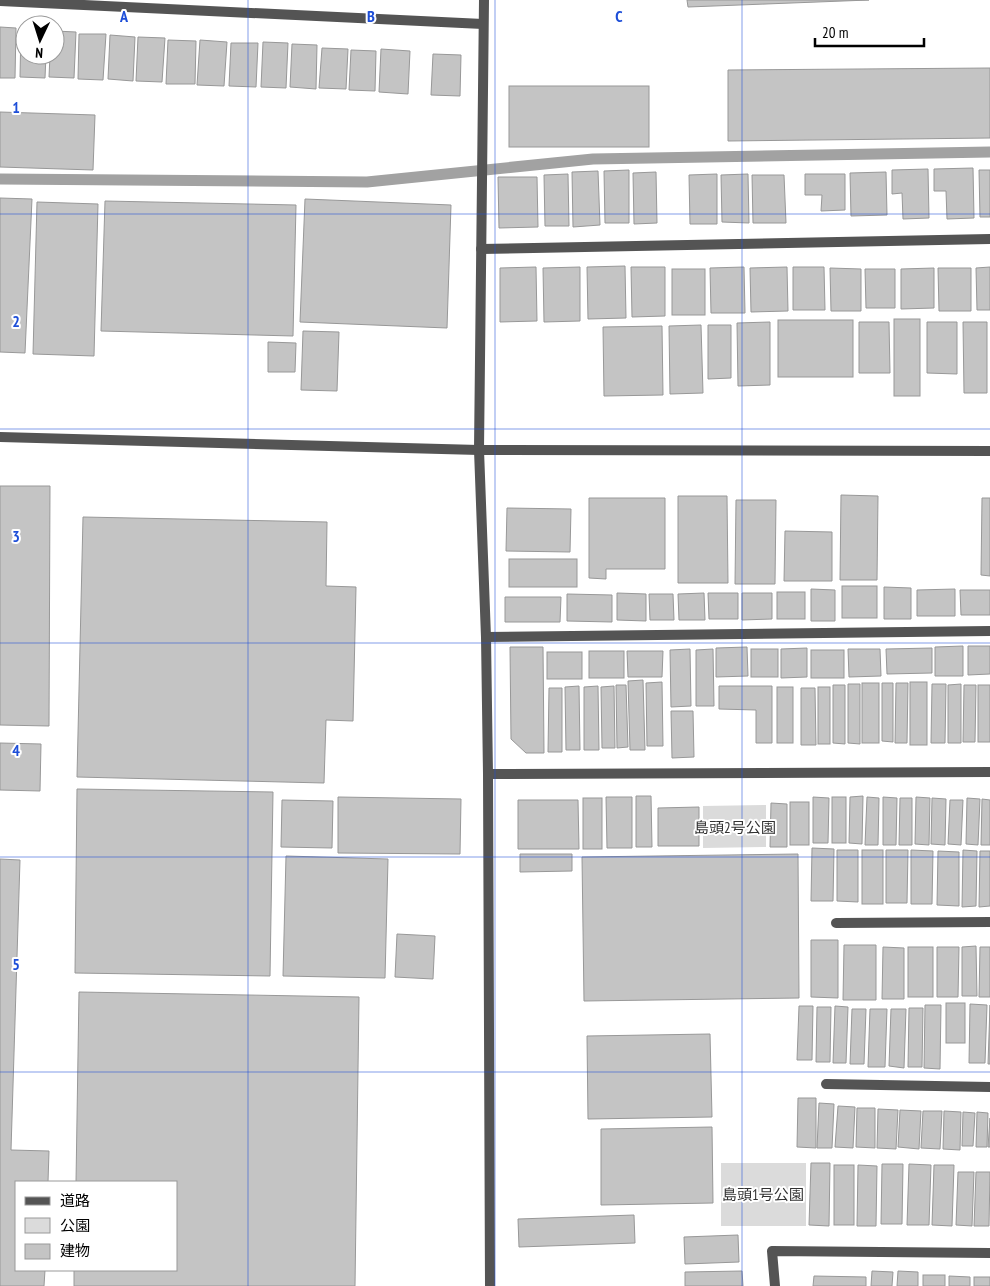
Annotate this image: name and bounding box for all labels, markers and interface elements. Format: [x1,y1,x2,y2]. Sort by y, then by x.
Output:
text: A [119,6,129,26]
text: B [367,6,375,26]
text: C [615,6,623,26]
north arrow [15,15,65,65]
scale bar [815,15,924,47]
text: 20 m [822,23,848,42]
text: N [35,44,43,62]
text: 1 [12,97,20,117]
text: 2 [12,311,20,331]
text: 3 [12,526,20,546]
text: 4 [12,740,20,760]
park label: 島頭2号公園 [694,818,776,837]
text: 5 [12,954,20,974]
legend [15,1181,178,1271]
park label: 島頭1号公園 [722,1185,804,1204]
text: 道路 [60,1191,90,1210]
text: 公園 [60,1216,90,1235]
text: 建物 [60,1241,90,1260]

